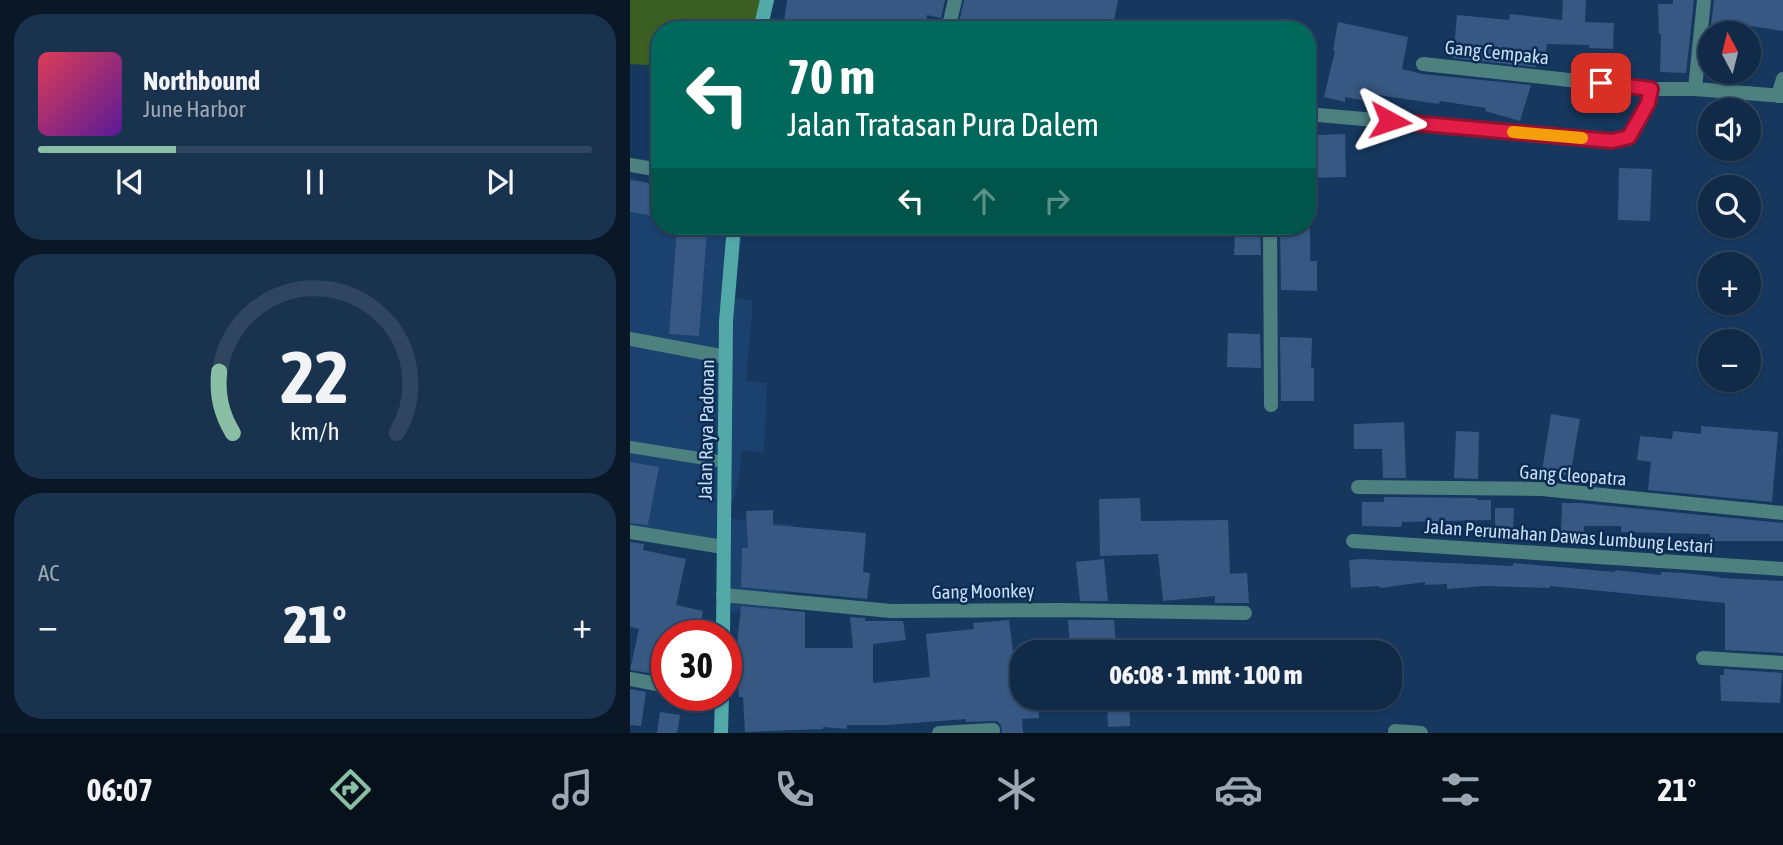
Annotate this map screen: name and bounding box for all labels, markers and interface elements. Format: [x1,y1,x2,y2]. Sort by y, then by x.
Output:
north arrow [1698,21,1760,84]
map controls [1698,21,1761,392]
street label: Gang Cempaka [1444,36,1550,68]
text: 70 m [787,48,875,104]
icon: left [672,49,763,140]
pin [1571,53,1631,113]
icon: arrive [1582,64,1620,102]
text: Northbound [143,66,260,96]
position arrow [1353,84,1427,158]
text: June Harbor [143,96,246,122]
button: sound [1698,98,1761,161]
text: Jalan Tratasan Pura Dalem [787,106,1099,143]
icon: previous [111,163,149,201]
icon: pause [296,163,334,201]
icon: next [481,163,519,201]
button: search [1698,175,1761,238]
icon: left [892,182,930,220]
icon: ahead [965,182,1003,220]
icon: right [1038,182,1076,220]
button: + [1698,252,1761,315]
button: − [1698,329,1761,392]
text: 22 [281,335,349,418]
street label: Jalan Raya Padonan [694,359,718,501]
text: km/h [290,416,340,444]
street label: Gang Cleopatra [1519,460,1627,490]
street label: Jalan Perumahan Dawas Lumbung Lestari [1424,515,1714,557]
text: AC [38,560,60,586]
street label: Gang Moonkey [931,579,1035,603]
text: 21° [283,594,347,654]
text: − [38,603,58,646]
text: + [572,603,592,646]
speed limit sign: 30 [651,620,742,711]
text: 06:08 · 1 mnt · 100 m [1110,660,1302,690]
icon: directions [326,765,375,814]
icon: music [548,765,597,814]
icon: phone [770,765,819,814]
icon: climate [992,765,1041,814]
icon: car [1214,765,1263,814]
icon: filters [1436,765,1485,814]
text: 06:07 [86,771,153,808]
text: 21° [1658,771,1696,808]

